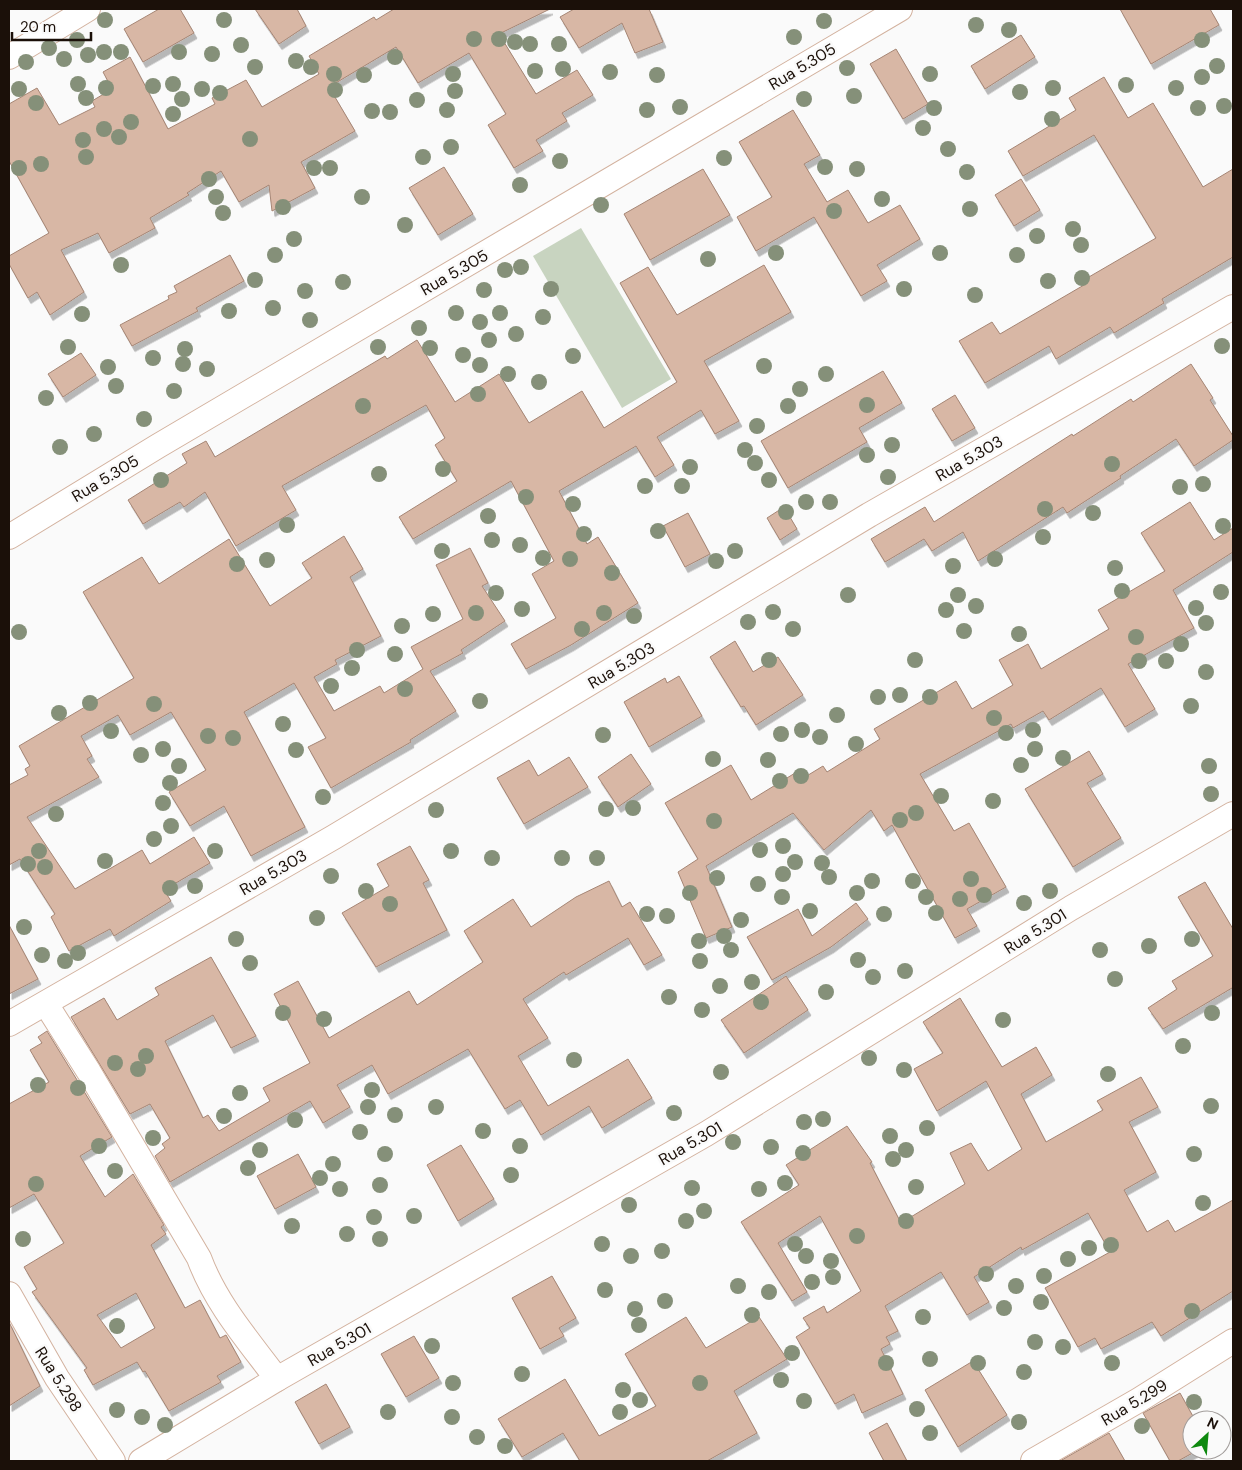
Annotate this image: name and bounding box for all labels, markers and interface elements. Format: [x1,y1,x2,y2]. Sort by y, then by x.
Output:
scale bar [12,10,91,42]
text: 20 m [20,17,56,37]
street label: Rua 5.305 [765,38,840,95]
street label: Rua 5.305 [417,245,492,300]
street label: Rua 5.303 [932,431,1007,486]
street label: Rua 5.305 [68,450,143,507]
street label: Rua 5.303 [584,637,659,694]
street label: Rua 5.303 [236,845,311,900]
street label: Rua 5.301 [1000,904,1070,959]
street label: Rua 5.301 [655,1117,726,1170]
street label: Rua 5.301 [304,1318,375,1371]
street label: Rua 5.298 [30,1343,87,1416]
street label: Rua 5.299 [1097,1374,1171,1430]
north arrow [1182,1410,1232,1460]
text: N [1204,1413,1221,1434]

